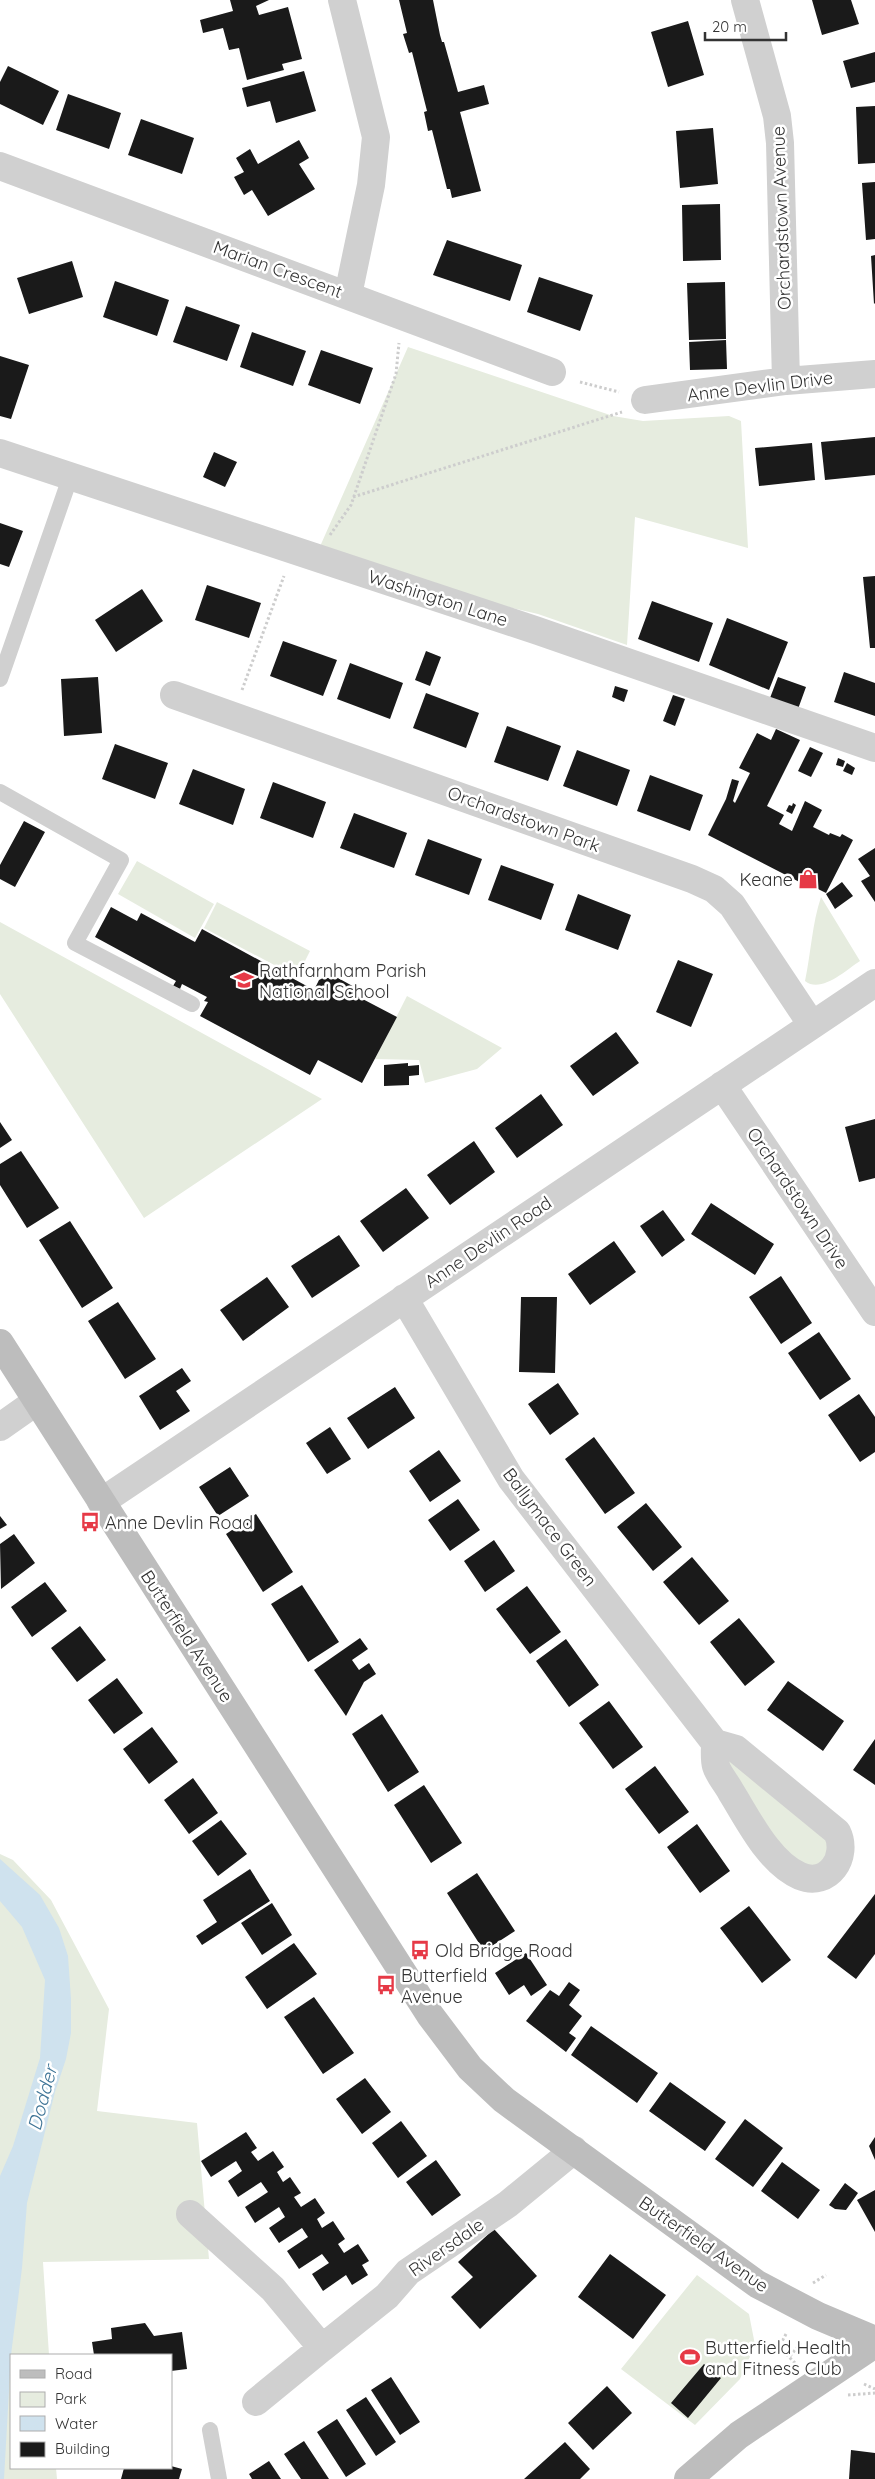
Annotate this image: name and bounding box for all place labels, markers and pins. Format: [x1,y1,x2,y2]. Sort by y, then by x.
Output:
place label: Keane [740,868,793,891]
shop icon: Keane [797,868,819,890]
place label: Rathfarnham Parish National School [259,959,427,1003]
school or university icon: Rathfarnham Parish National School [233,969,255,991]
bus stop icon: Anne Devlin Road [79,1511,101,1533]
place label: Anne Devlin Road [105,1511,253,1534]
bus stop icon: Old Bridge Road [409,1939,431,1961]
place label: Old Bridge Road [435,1939,573,1962]
place label: Butterfield Avenue [401,1964,488,2008]
bus stop icon: Butterfield Avenue [375,1974,397,1996]
place label: Butterfield Health and Fitness Club [705,2336,851,2380]
sports icon: Butterfield Health and Fitness Club [679,2346,701,2368]

